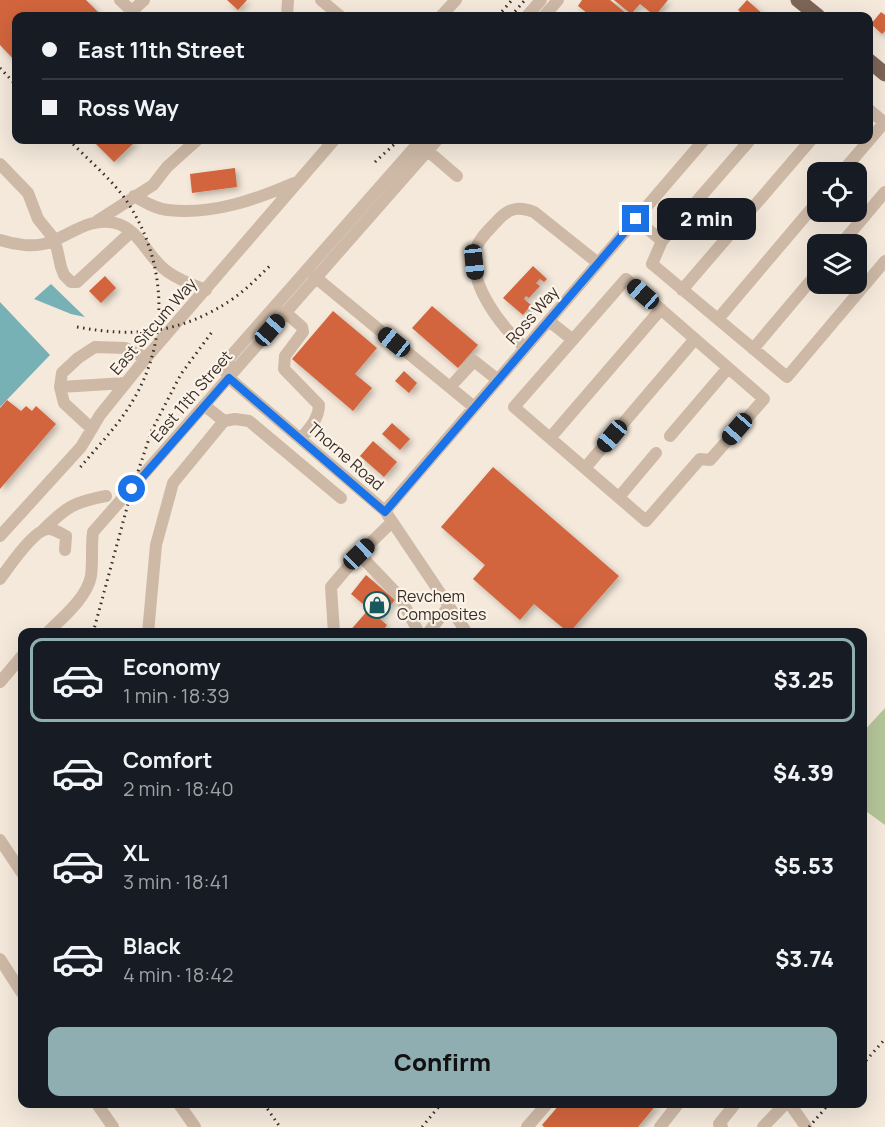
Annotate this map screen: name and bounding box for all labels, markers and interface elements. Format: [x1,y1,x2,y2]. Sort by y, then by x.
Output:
text: East 11th Street [78,35,245,65]
text: Ross Way [78,93,179,123]
map controls [807,162,867,294]
button: locate [807,162,867,222]
callout: 2 min [657,198,756,240]
route end [622,205,649,232]
text: 2 min [680,205,733,232]
button: layers [807,234,867,294]
car [463,243,485,281]
street label: East Sitcum Way [105,272,202,379]
car [624,275,662,313]
street label: Ross Way [501,281,564,349]
car [251,311,289,349]
car [374,324,414,360]
street label: East 11th Street [145,346,237,446]
car [718,410,756,448]
car [594,416,630,456]
street label: Thorne Road [303,417,389,495]
route start [118,475,145,502]
car [340,535,378,573]
place label: Revchem Composites [397,585,486,625]
shop icon: Revchem Composites [362,590,392,620]
text: Economy [123,652,221,682]
icon: car [51,653,105,707]
text: $3.25 [774,665,834,695]
text: 1 min · 18:39 [123,682,230,709]
text: Comfort [123,745,212,775]
icon: car [51,746,105,800]
text: $4.39 [773,758,834,788]
text: 2 min · 18:40 [123,775,234,802]
text: XL [123,838,149,868]
icon: car [51,839,105,893]
text: $5.53 [774,851,834,881]
text: 3 min · 18:41 [123,868,229,895]
text: Black [123,931,180,961]
icon: car [51,932,105,986]
text: $3.74 [775,944,834,974]
text: 4 min · 18:42 [123,961,233,988]
button: Confirm [48,1027,837,1096]

